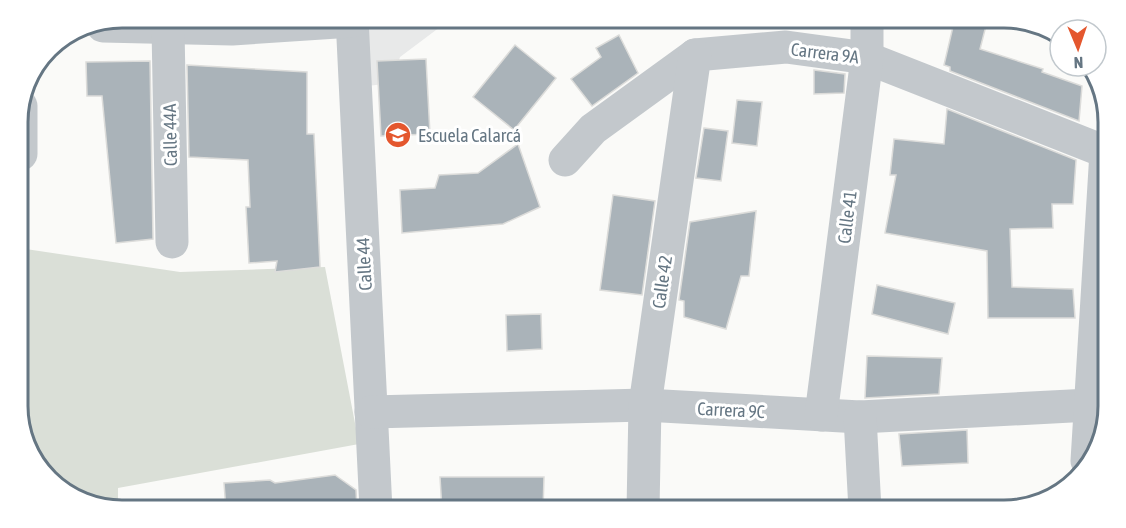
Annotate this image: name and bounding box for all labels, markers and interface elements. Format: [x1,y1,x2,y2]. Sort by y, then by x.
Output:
north arrow [1048,18,1108,78]
street label: Carrera 9A [790,38,860,68]
text: N [1073,54,1084,72]
street label: Calle 44A [159,104,181,166]
school or university icon: Escuela Calarcá [383,120,413,150]
place label: Escuela Calarcá [418,125,521,146]
street label: Calle 41 [833,189,861,245]
street label: Calle 44 [352,237,376,291]
street label: Calle 42 [648,254,676,310]
street label: Carrera 9C [697,398,765,422]

